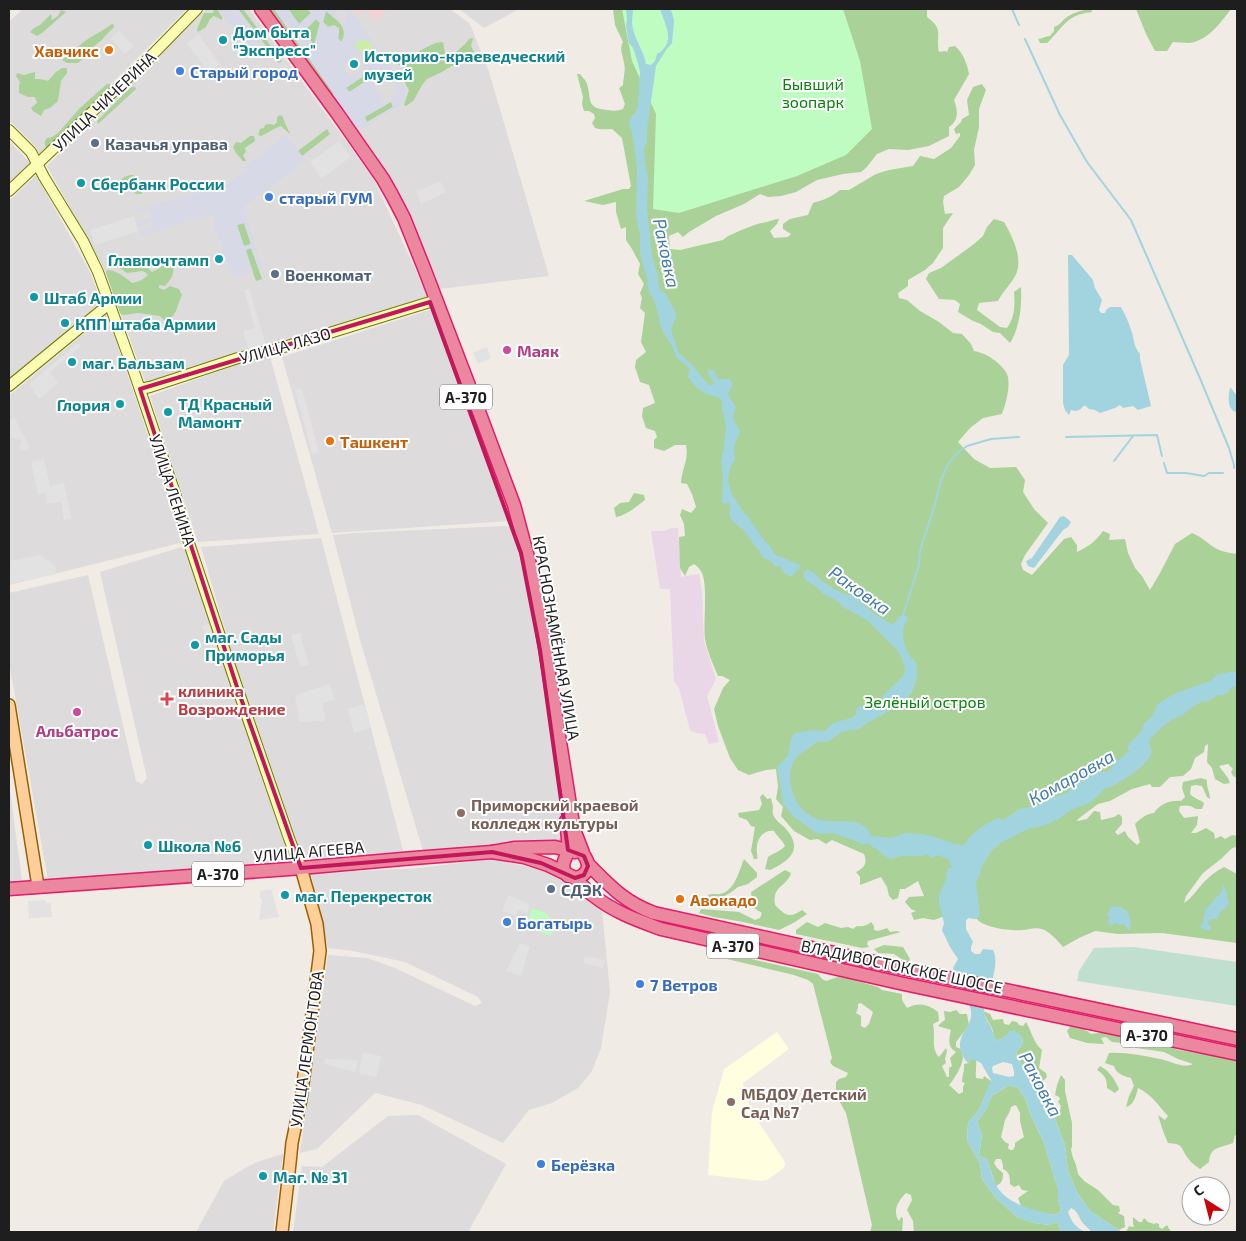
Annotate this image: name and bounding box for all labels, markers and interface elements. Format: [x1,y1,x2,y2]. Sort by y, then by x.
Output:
place label: Дом быта "Экспресс" [233,22,316,59]
marker: Дом быта "Экспресс" [217,34,229,46]
place label: Хавчикс [34,41,99,60]
marker: Хавчикс [103,44,115,56]
place label: Историко-краеведческий музей [364,46,565,83]
street label: УЛИЦА ЧИЧЕРИНА [49,47,159,155]
marker: Историко-краеведческий музей [348,58,360,70]
place label: Старый город [190,62,298,81]
marker: Старый город [174,65,186,77]
park label: Бывший зоопарк [782,74,844,111]
place label: Казачья управа [105,134,228,153]
marker: Казачья управа [89,137,101,149]
place label: Сбербанк России [91,174,225,193]
marker: Сбербанк России [75,177,87,189]
place label: старый ГУМ [279,188,373,207]
marker: старый ГУМ [263,191,275,203]
water label: Раковка [649,216,685,290]
place label: Главпочтамп [108,250,209,269]
marker: Главпочтамп [213,253,225,265]
place label: Военкомат [285,265,372,284]
marker: Военкомат [269,268,281,280]
place label: Штаб Армии [44,288,142,307]
marker: Штаб Армии [28,291,40,303]
place label: КПП штаба Армии [75,314,216,333]
marker: КПП штаба Армии [59,317,71,329]
street label: УЛИЦА ЛАЗО [237,323,333,367]
place label: Маяк [517,341,559,360]
marker: Маяк [501,344,513,356]
place label: маг. Бальзам [82,353,185,372]
marker: маг. Бальзам [66,356,78,368]
road number: А-370 [440,384,492,410]
place label: ТД Красный Мамонт [178,394,272,431]
place label: Глория [57,395,110,414]
marker: Глория [114,398,126,410]
marker: ТД Красный Мамонт [162,406,174,418]
street label: УЛИЦА ЛЕНИНА [146,432,200,548]
place label: Ташкент [340,432,408,451]
marker: Ташкент [324,435,336,447]
street label: КРАСНОЗНАМЁННАЯ УЛИЦА [530,534,584,742]
water label: Раковка [825,561,895,619]
place label: маг. Сады Приморья [205,627,285,664]
marker: маг. Сады Приморья [189,639,201,651]
place label: клиника Возрождение [178,681,286,718]
marker: клиника Возрождение [160,692,174,706]
park label: Зелёный остров [864,692,986,711]
marker: Альбатрос [71,706,83,718]
place label: Альбатрос [36,721,118,740]
water label: Комаровка [1024,744,1118,810]
place label: Приморский краевой колледж культуры [471,795,639,832]
marker: Приморский краевой колледж культуры [455,807,467,819]
place label: Школа №6 [158,836,241,855]
street label: УЛИЦА АГЕЕВА [253,837,365,865]
marker: Школа №6 [142,839,154,851]
road number: А-370 [192,862,244,886]
place label: СДЭК [561,880,602,899]
marker: СДЭК [545,883,557,895]
place label: маг. Перекресток [295,886,432,905]
marker: маг. Перекресток [279,889,291,901]
place label: Авокадо [690,890,757,909]
marker: Авокадо [674,893,686,905]
place label: Богатырь [517,913,592,932]
marker: Богатырь [501,916,513,928]
road number: А-370 [707,934,759,958]
street label: ВЛАДИВОСТОКСКОЕ ШОССЕ [799,935,1005,997]
street label: УЛИЦА ЛЕРМОНТОВА [286,969,326,1129]
place label: 7 Ветров [650,975,718,994]
marker: 7 Ветров [634,978,646,990]
road number: А-370 [1121,1022,1173,1048]
water label: Раковка [1015,1048,1067,1120]
place label: МБДОУ Детский Сад №7 [741,1084,867,1121]
marker: МБДОУ Детский Сад №7 [725,1096,737,1108]
place label: Берёзка [551,1155,615,1174]
marker: Берёзка [535,1158,547,1170]
place label: Маг. № 31 [273,1167,348,1186]
marker: Маг. № 31 [257,1170,269,1182]
north arrow [1181,1176,1231,1226]
text: С [1190,1181,1206,1199]

